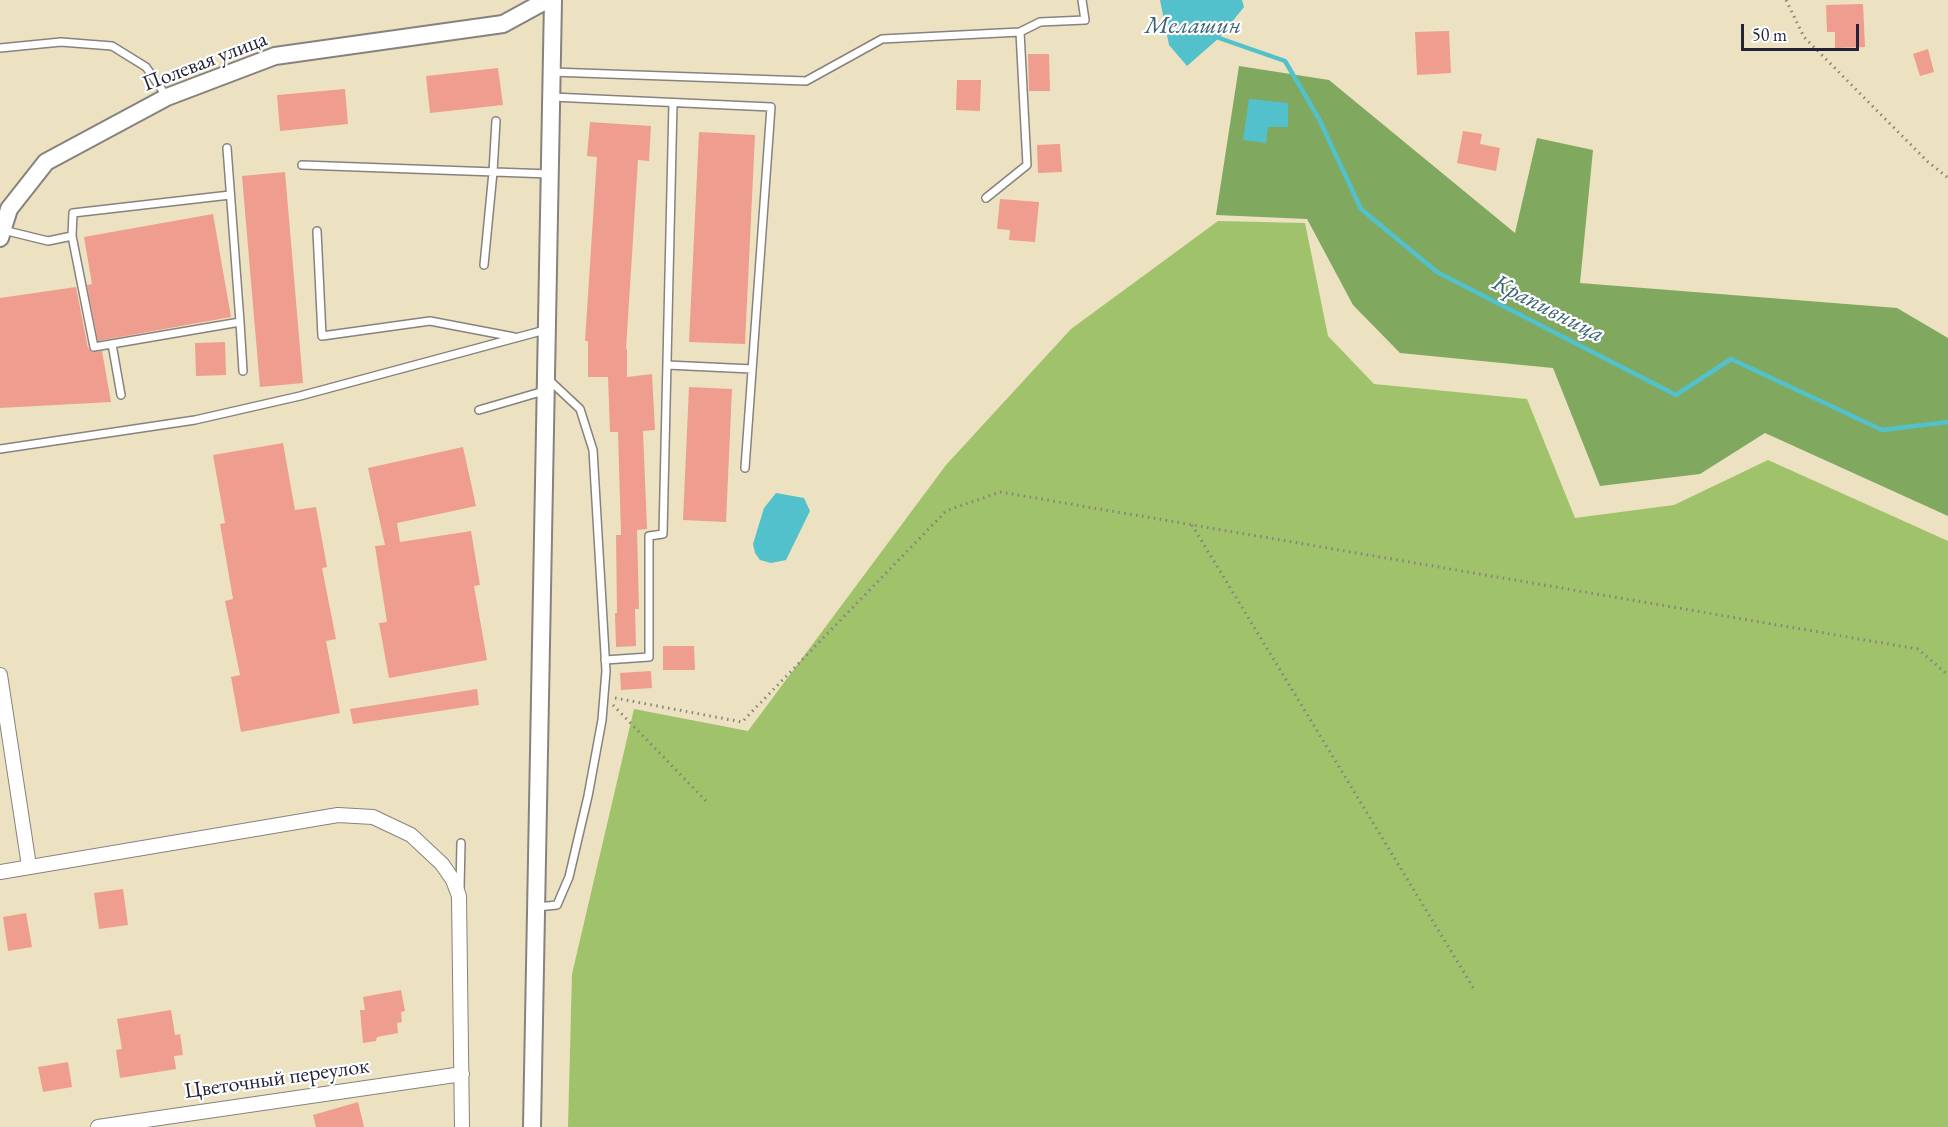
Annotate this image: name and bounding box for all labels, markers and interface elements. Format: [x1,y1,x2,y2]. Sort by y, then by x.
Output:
water label: Мелашин [1145,12,1241,40]
scale bar [1744,12,1862,50]
text: 50 m [1752,23,1787,46]
street label: Полевая улица [139,26,271,98]
water label: Крапивница [1487,269,1609,349]
street label: Цветочный переулок [183,1053,371,1105]

